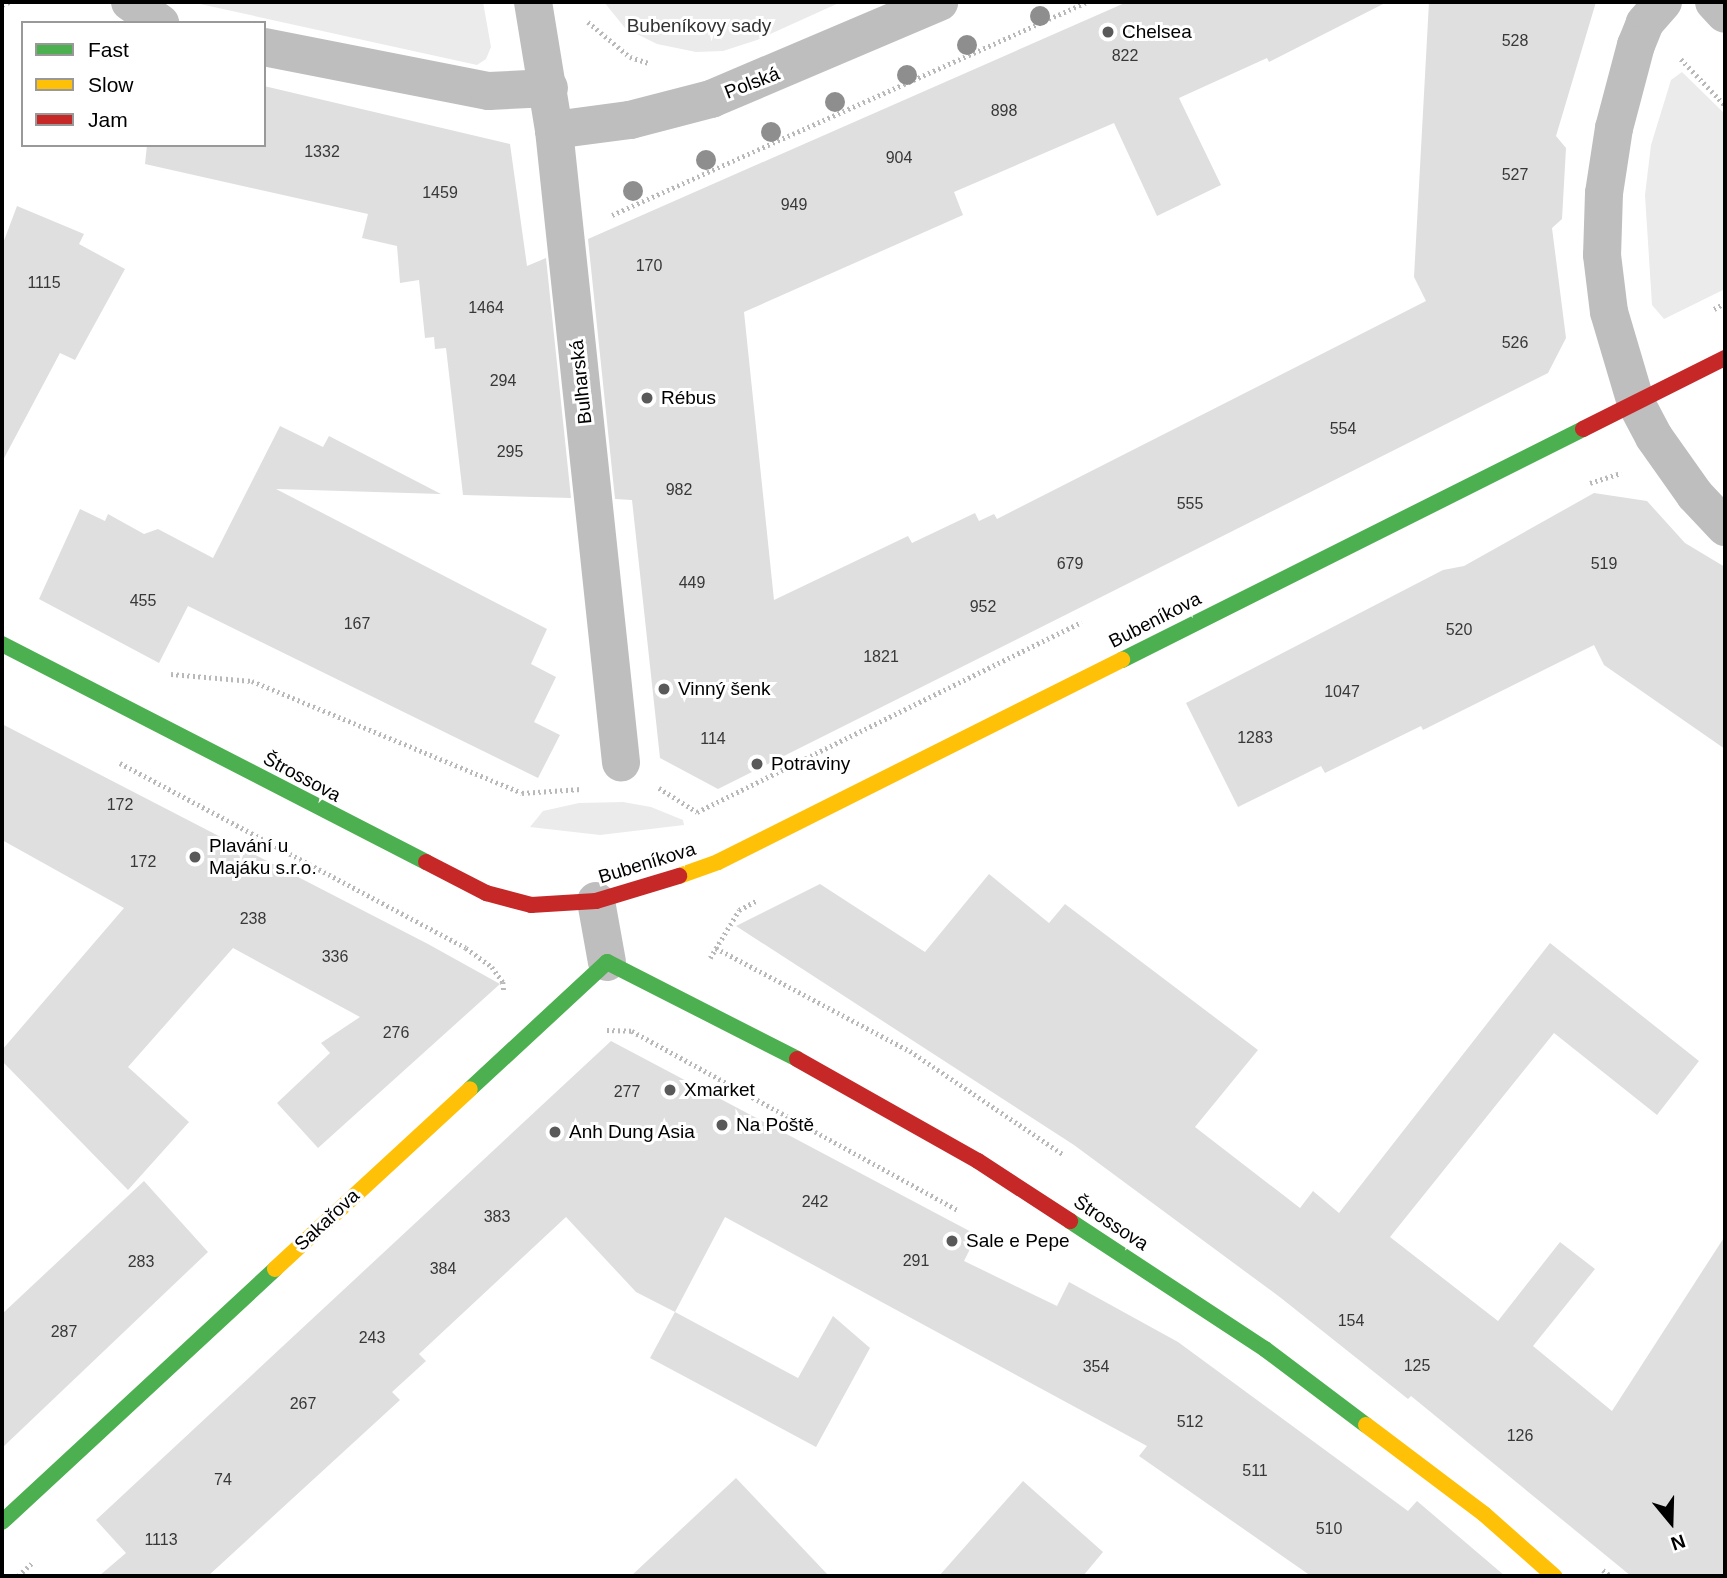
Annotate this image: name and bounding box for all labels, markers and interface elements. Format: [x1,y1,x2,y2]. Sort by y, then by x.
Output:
park label: Bubeníkovy sady [627,15,771,37]
legend [21,21,266,147]
place label: Chelsea [1122,21,1192,43]
marker: Chelsea [1100,24,1116,40]
house number: 528 [1502,31,1528,51]
text: Fast [88,38,129,61]
house number: 822 [1112,46,1138,66]
street label: Polská [721,62,783,104]
text: Slow [88,73,134,96]
house number: 898 [991,101,1017,121]
text: Jam [88,108,128,131]
house number: 1332 [304,142,340,162]
house number: 904 [886,148,912,168]
house number: 527 [1502,165,1528,185]
house number: 1459 [422,183,458,203]
house number: 949 [781,195,807,215]
house number: 170 [636,256,662,276]
house number: 1115 [27,273,61,293]
house number: 1464 [468,298,504,318]
house number: 526 [1502,333,1528,353]
street label: Bulharská [565,339,597,425]
house number: 294 [490,371,516,391]
place label: Rébus [661,387,716,409]
marker: Rébus [639,390,655,406]
house number: 554 [1330,419,1356,439]
house number: 295 [497,442,523,462]
house number: 982 [666,480,692,500]
house number: 555 [1177,494,1203,514]
house number: 679 [1057,554,1083,574]
house number: 519 [1591,554,1617,574]
house number: 449 [679,573,705,593]
street label: Bubeníkova [1105,587,1205,653]
house number: 455 [130,591,156,611]
house number: 952 [970,597,996,617]
house number: 167 [344,614,370,634]
house number: 520 [1446,620,1472,640]
house number: 1821 [863,647,899,667]
place label: Vinný šenk [678,678,771,700]
marker: Vinný šenk [656,681,672,697]
house number: 1047 [1324,682,1360,702]
house number: 1283 [1237,728,1273,748]
house number: 114 [700,729,726,749]
street label: Štrossova [259,747,345,807]
place label: Potraviny [771,753,850,775]
marker: Potraviny [749,756,765,772]
house number: 172 [107,795,133,815]
place label: Plavání u Majáku s.r.o. [209,835,317,879]
street label: Bubeníkova [596,837,698,889]
marker: Plavání u Majáku s.r.o. [187,849,203,865]
house number: 172 [130,852,156,872]
house number: 238 [240,909,266,929]
house number: 336 [322,947,348,967]
house number: 276 [383,1023,409,1043]
place label: Xmarket [684,1079,755,1101]
house number: 277 [614,1082,640,1102]
marker: Xmarket [662,1082,678,1098]
place label: Na Poště [736,1114,814,1136]
marker: Na Poště [714,1117,730,1133]
place label: Anh Dung Asia [569,1121,696,1143]
marker: Anh Dung Asia [547,1124,563,1140]
street label: Sakařova [290,1184,364,1256]
street label: Štrossova [1069,1190,1153,1256]
house number: 242 [802,1192,828,1212]
house number: 383 [484,1207,510,1227]
place label: Sale e Pepe [966,1230,1070,1252]
marker: Sale e Pepe [944,1233,960,1249]
house number: 291 [903,1251,929,1271]
house number: 283 [128,1252,154,1272]
house number: 384 [430,1259,456,1279]
house number: 154 [1338,1311,1364,1331]
house number: 287 [51,1322,77,1342]
house number: 243 [359,1328,385,1348]
house number: 125 [1404,1356,1430,1376]
house number: 354 [1083,1357,1109,1377]
house number: 267 [290,1394,316,1414]
house number: 512 [1177,1412,1203,1432]
house number: 126 [1507,1426,1533,1446]
house number: 511 [1242,1461,1268,1481]
house number: 74 [214,1470,232,1490]
north arrow [1636,1487,1706,1557]
house number: 510 [1316,1519,1342,1539]
house number: 1113 [144,1530,178,1550]
text: N [1668,1530,1688,1554]

